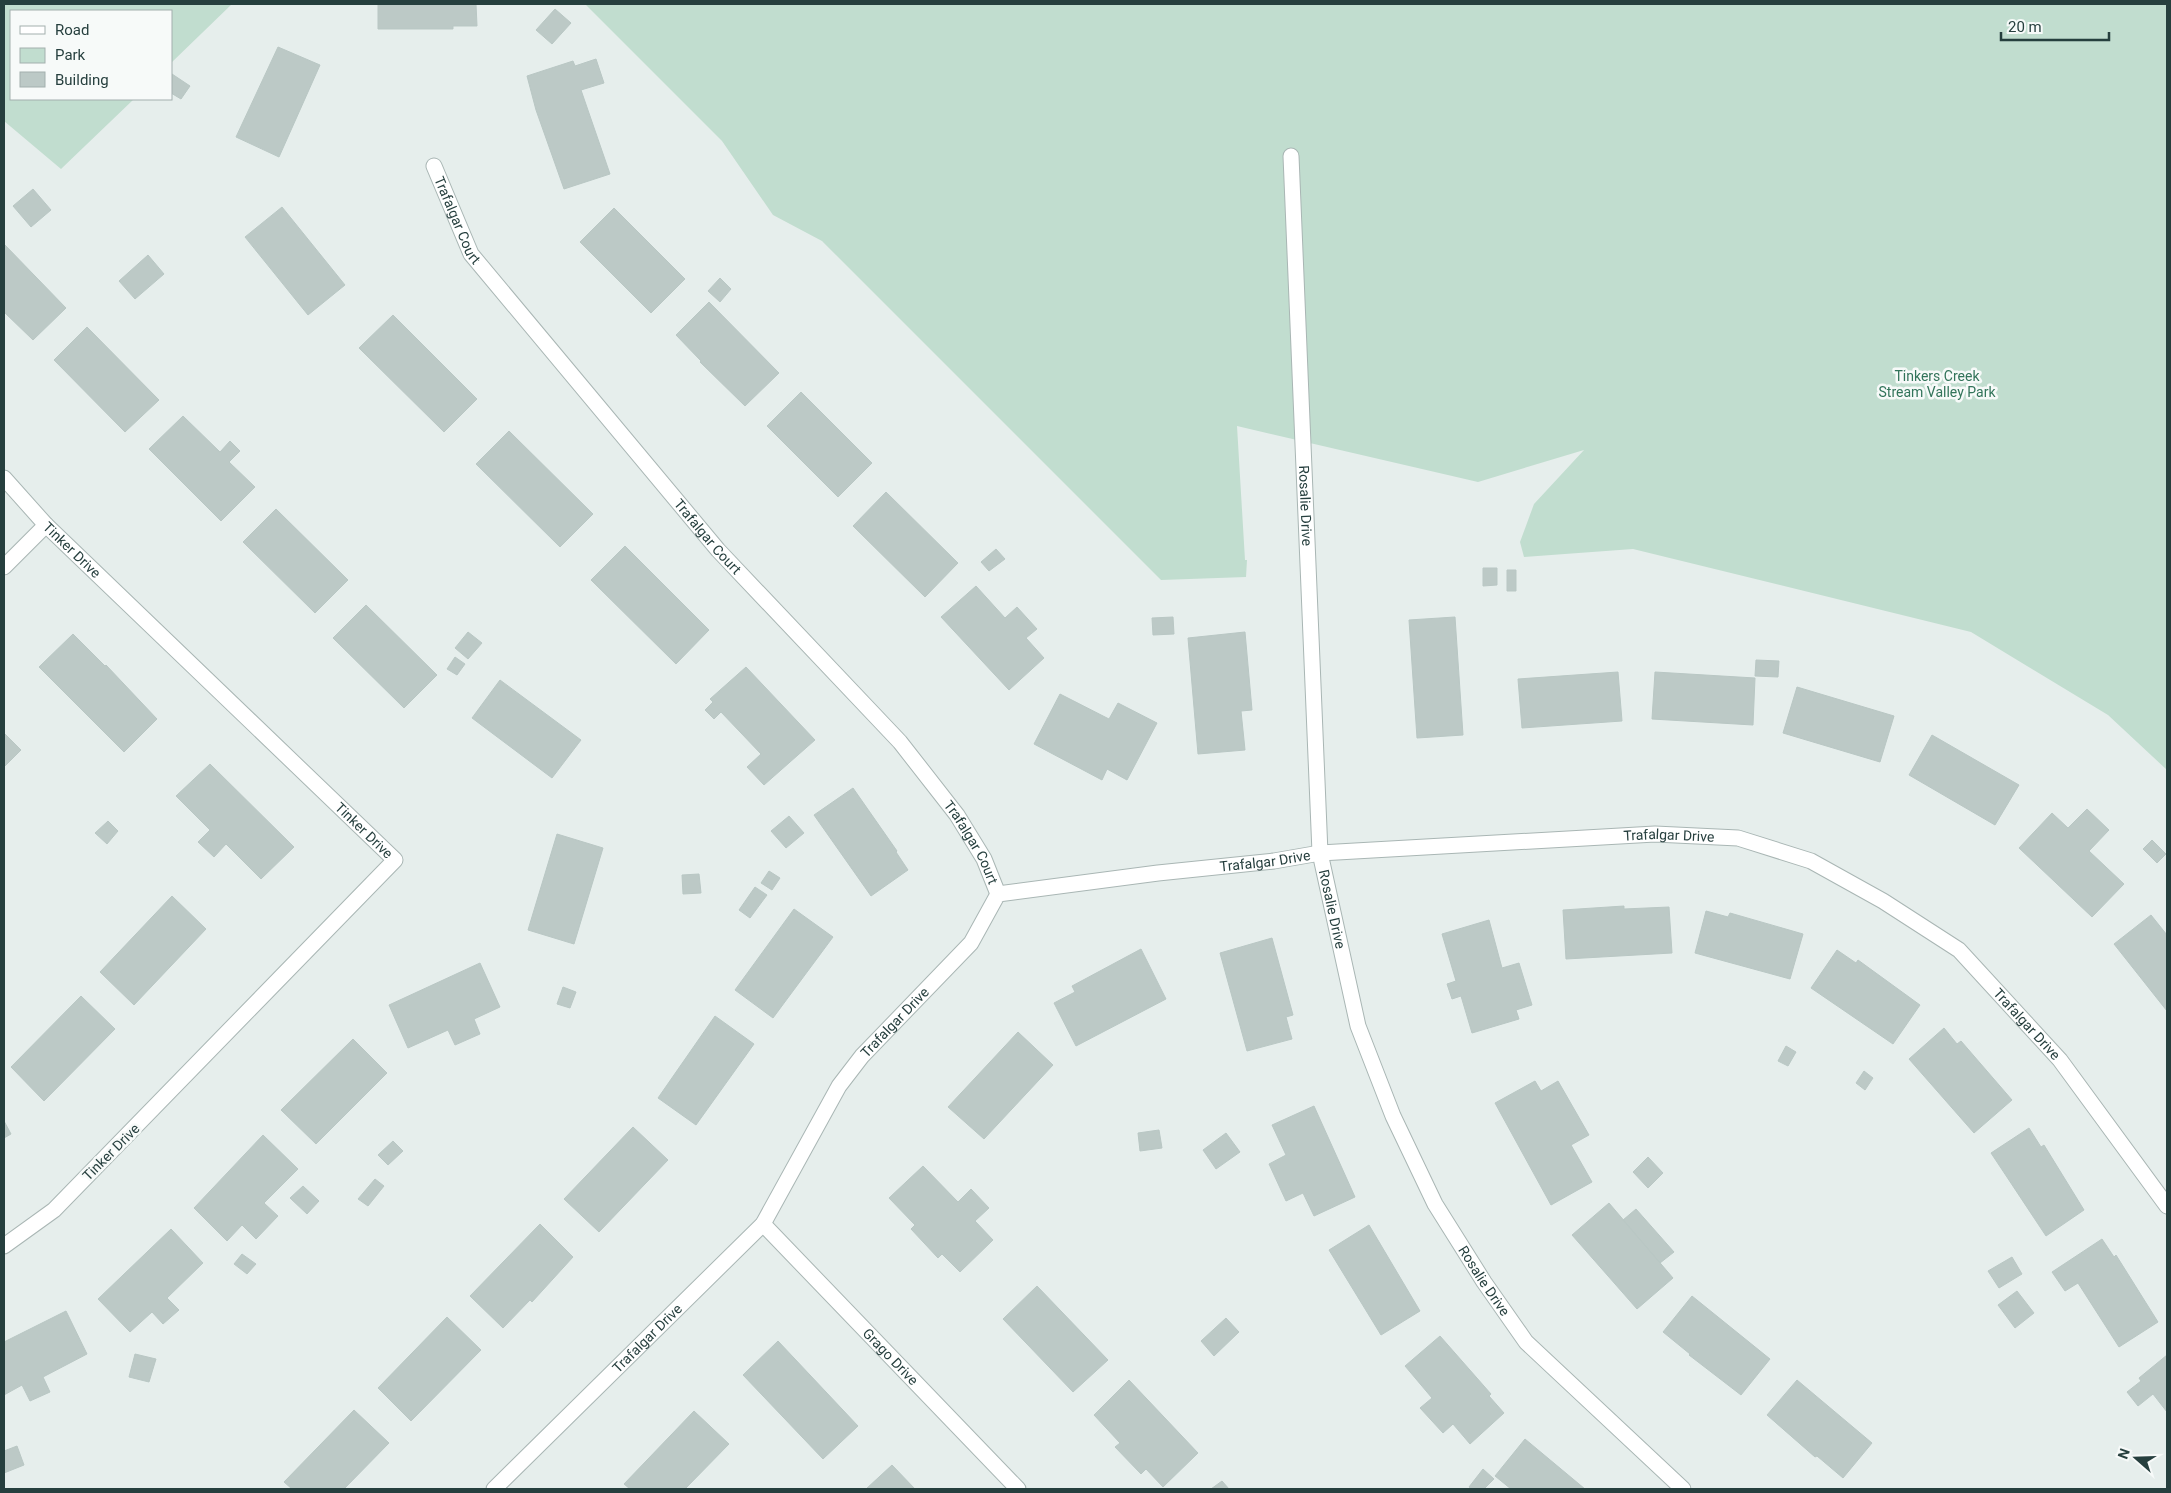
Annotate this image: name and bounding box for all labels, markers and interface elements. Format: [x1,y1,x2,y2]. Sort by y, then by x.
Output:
legend [10,10,172,100]
scale bar [2001,10,2108,42]
text: 20 m [2008,18,2042,36]
text: Road [55,21,89,39]
text: Park [55,46,86,64]
text: Building [55,71,109,89]
street label: Trafalgar Court [431,174,484,268]
park label: Tinkers Creek Stream Valley Park [1879,368,1996,400]
street label: Rosalie Drive [1296,465,1315,546]
street label: Trafalgar Court [671,496,745,578]
street label: Tinker Drive [40,519,104,581]
street label: Trafalgar Court [941,797,1001,887]
street label: Tinker Drive [332,799,396,862]
street label: Trafalgar Drive [1623,826,1715,845]
street label: Trafalgar Drive [1219,847,1311,875]
street label: Rosalie Drive [1316,868,1349,950]
street label: Trafalgar Drive [857,984,932,1060]
street label: Trafalgar Drive [1990,985,2064,1063]
street label: Tinker Drive [79,1120,143,1184]
street label: Rosalie Drive [1455,1243,1513,1319]
street label: Trafalgar Drive [609,1300,685,1376]
street label: Grago Drive [860,1325,921,1388]
north arrow [2111,1433,2161,1483]
text: N [2115,1446,2133,1461]

